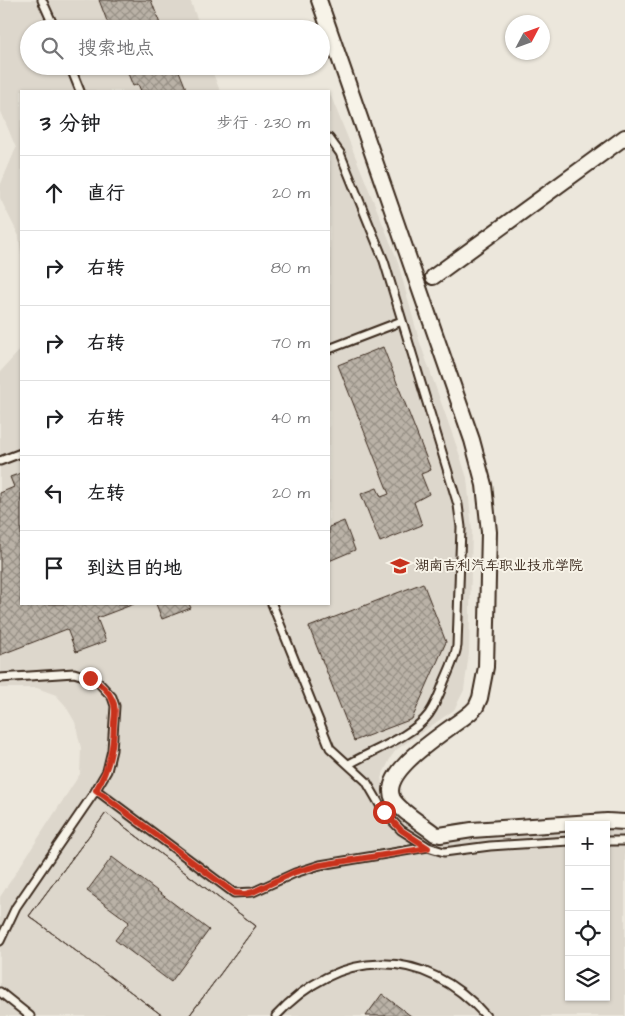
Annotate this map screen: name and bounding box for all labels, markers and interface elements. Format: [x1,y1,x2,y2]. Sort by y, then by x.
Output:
north arrow [505,15,550,60]
search box [20,20,330,75]
icon: search [38,34,66,62]
text: 搜索地点 [78,35,154,62]
text: 3 分钟 [40,109,101,138]
text: 步行 · 230 m [217,112,310,134]
icon: ahead [40,179,68,207]
text: 直行 [87,180,125,207]
text: 20 m [272,182,310,204]
icon: right [40,254,68,282]
text: 右转 [87,255,125,282]
text: 80 m [271,257,310,279]
icon: right [40,329,68,357]
text: 右转 [87,330,125,357]
text: 70 m [271,332,310,354]
icon: right [40,404,68,432]
text: 右转 [87,405,125,432]
text: 40 m [270,407,310,429]
icon: left [40,479,68,507]
text: 左转 [87,480,125,507]
text: 20 m [272,482,310,504]
icon: arrive [40,554,68,582]
text: 到达目的地 [87,555,182,582]
school or university icon: 湖南吉利汽车职业技术学院 [389,555,411,577]
place label: 湖南吉利汽车职业技术学院 [415,556,583,576]
route end [79,667,102,690]
route start [373,801,396,824]
map controls [565,821,610,1001]
button: + [565,821,610,866]
button: − [565,866,610,911]
button: locate [565,911,610,956]
button: layers [565,956,610,1001]

